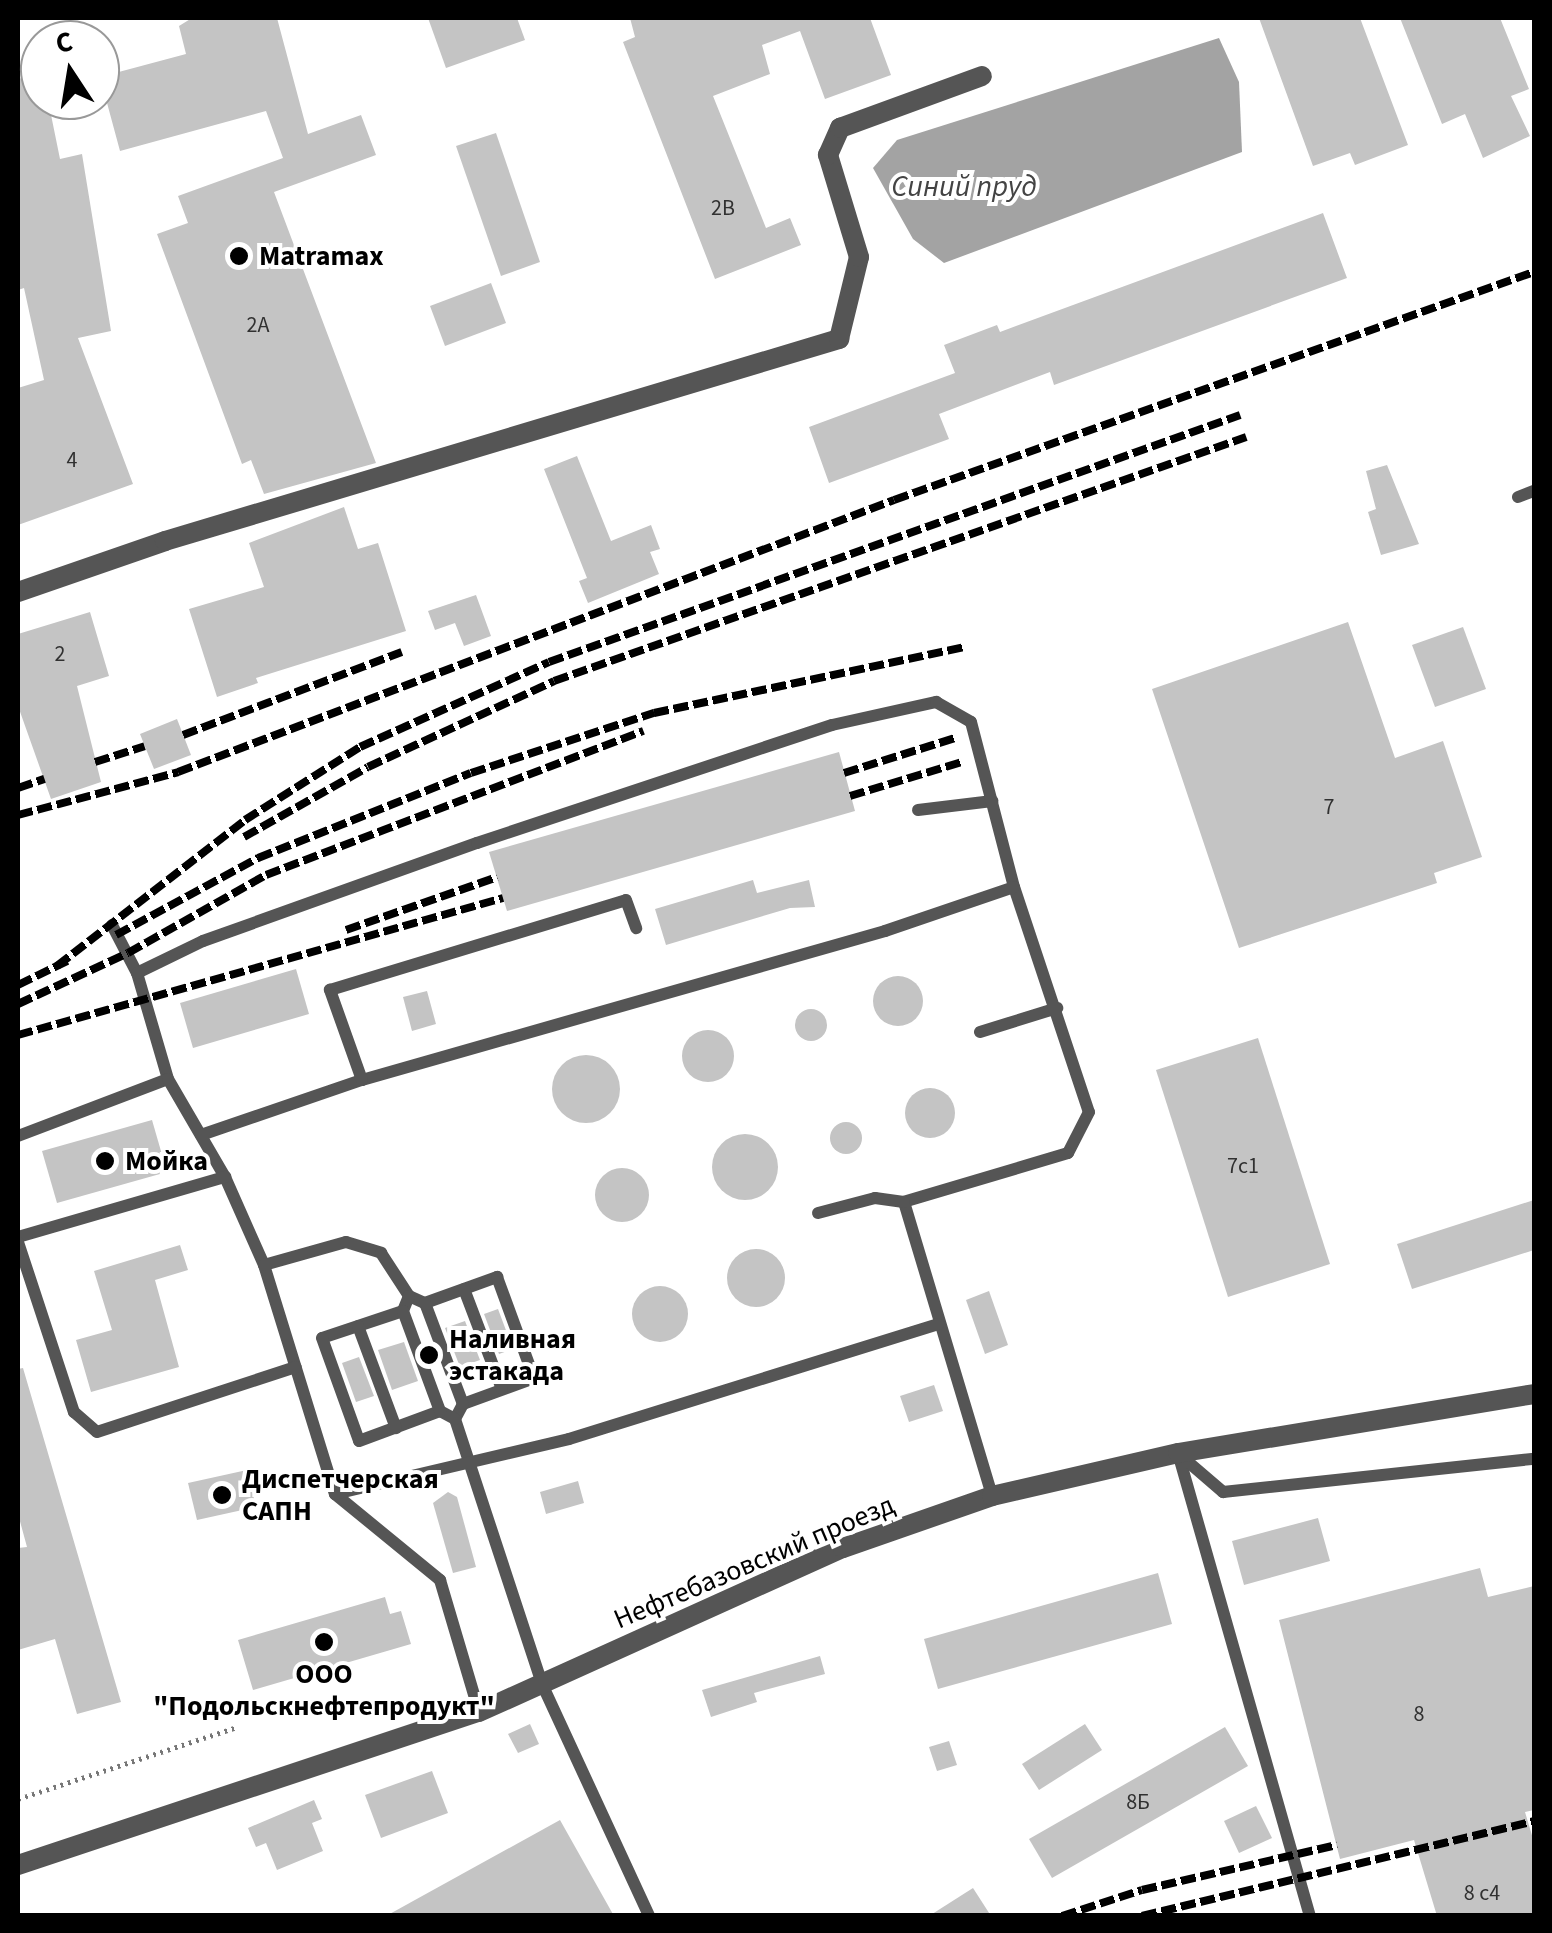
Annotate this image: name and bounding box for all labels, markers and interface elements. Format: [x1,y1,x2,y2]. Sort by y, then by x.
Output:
north arrow [20,20,120,120]
text: С [52,21,76,64]
water label: Синий пруд [891,169,1037,205]
house number: 2В [711,196,735,222]
place label: Matramax [259,239,384,273]
marker: Matramax [228,245,250,267]
house number: 2А [247,313,269,339]
house number: 4 [67,448,77,474]
house number: 2 [55,642,65,668]
house number: 7 [1324,795,1334,821]
place label: Мойка [125,1144,208,1178]
marker: Мойка [94,1150,116,1172]
house number: 7с1 [1227,1154,1259,1180]
place label: Наливная эстакада [449,1322,576,1388]
marker: Наливная эстакада [418,1344,440,1366]
place label: Диспетчерская САПН [242,1462,439,1528]
marker: Диспетчерская САПН [211,1484,233,1506]
street label: Нефтебазовский проезд [609,1488,899,1636]
marker: ООО "Подольскнефтепродукт" [313,1631,335,1653]
place label: ООО "Подольскнефтепродукт" [153,1657,495,1723]
house number: 8 [1414,1702,1424,1728]
house number: 8Б [1126,1790,1150,1816]
house number: 8 с4 [1464,1881,1500,1907]

